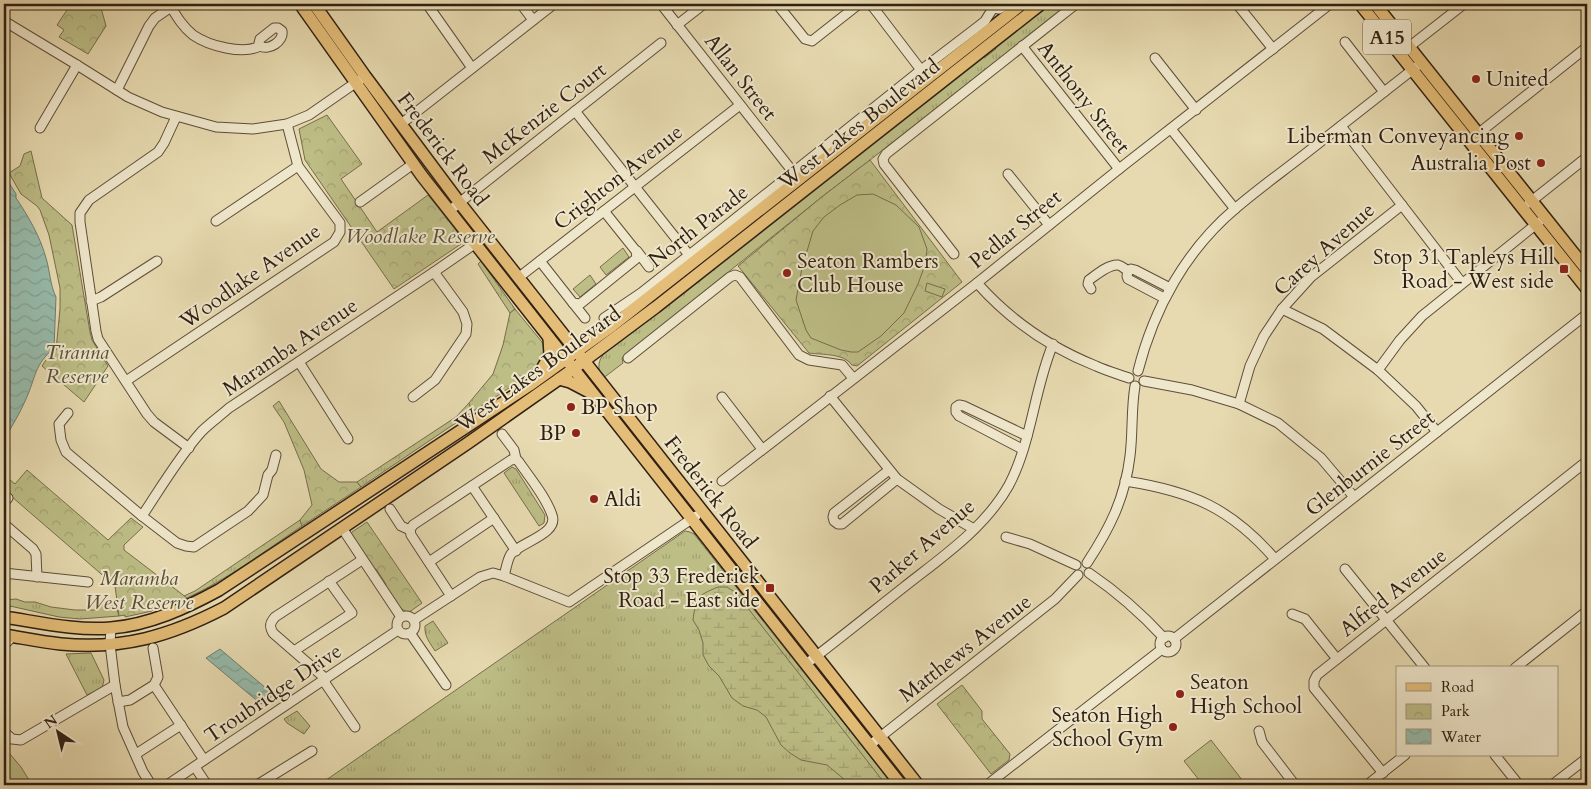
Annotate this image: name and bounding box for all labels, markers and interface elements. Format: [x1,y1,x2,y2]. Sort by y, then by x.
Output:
road number: A15 [1363,20,1411,54]
street label: Allan Street [698,28,784,127]
street label: Anthony Street [1030,35,1137,160]
street label: West Lakes Boulevard [772,52,946,197]
street label: McKenzie Court [476,56,613,171]
place label: United [1486,65,1548,94]
marker: United [1470,73,1482,85]
street label: Frederick Road [390,86,495,212]
street label: Crighton Avenue [548,118,689,237]
place label: Liberman Conveyancing [1287,122,1509,151]
marker: Liberman Conveyancing [1513,130,1525,142]
place label: Australia Post [1411,149,1531,178]
marker: Australia Post [1535,157,1547,169]
street label: North Parade [642,178,754,275]
street label: Pedlar Street [963,183,1068,276]
street label: Carey Avenue [1267,196,1381,303]
street label: Woodlake Avenue [173,217,327,336]
park label: Woodlake Reserve [345,222,496,251]
place label: Stop 31 Tapleys Hill Road - West side [1373,243,1554,296]
place label: Seaton Rambers Club House [797,247,939,300]
marker: Stop 31 Tapleys Hill Road - West side [1558,263,1570,275]
marker: Seaton Rambers Club House [781,267,793,279]
street label: Maramba Avenue [217,291,364,403]
street label: West Lakes Boulevard [449,300,627,440]
park label: Tiranna Reserve [45,338,109,391]
place label: BP Shop [581,393,658,422]
marker: BP Shop [565,401,577,413]
street label: Glenburnie Street [1299,403,1442,523]
place label: BP [539,419,566,448]
marker: BP [570,427,582,439]
street label: Frederick Road [657,430,764,555]
place label: Aldi [604,485,641,514]
street label: Parker Avenue [863,492,981,600]
marker: Aldi [588,493,600,505]
street label: Alfred Avenue [1334,541,1453,643]
place label: Stop 33 Frederick Road - East side [603,562,761,615]
park label: Maramba West Reserve [85,564,194,617]
marker: Stop 33 Frederick Road - East side [764,582,776,594]
street label: Matthews Avenue [893,587,1038,709]
street label: Troubridge Drive [199,637,348,750]
legend [1396,666,1558,756]
place label: Seaton High School [1190,668,1302,721]
text: Road [1441,677,1474,697]
marker: Seaton High School [1174,688,1186,700]
place label: Seaton High School Gym [1052,701,1163,754]
text: Park [1441,701,1470,721]
north arrow [32,706,82,756]
text: N [40,710,61,733]
marker: Seaton High School Gym [1167,721,1179,733]
text: Water [1440,727,1482,747]

